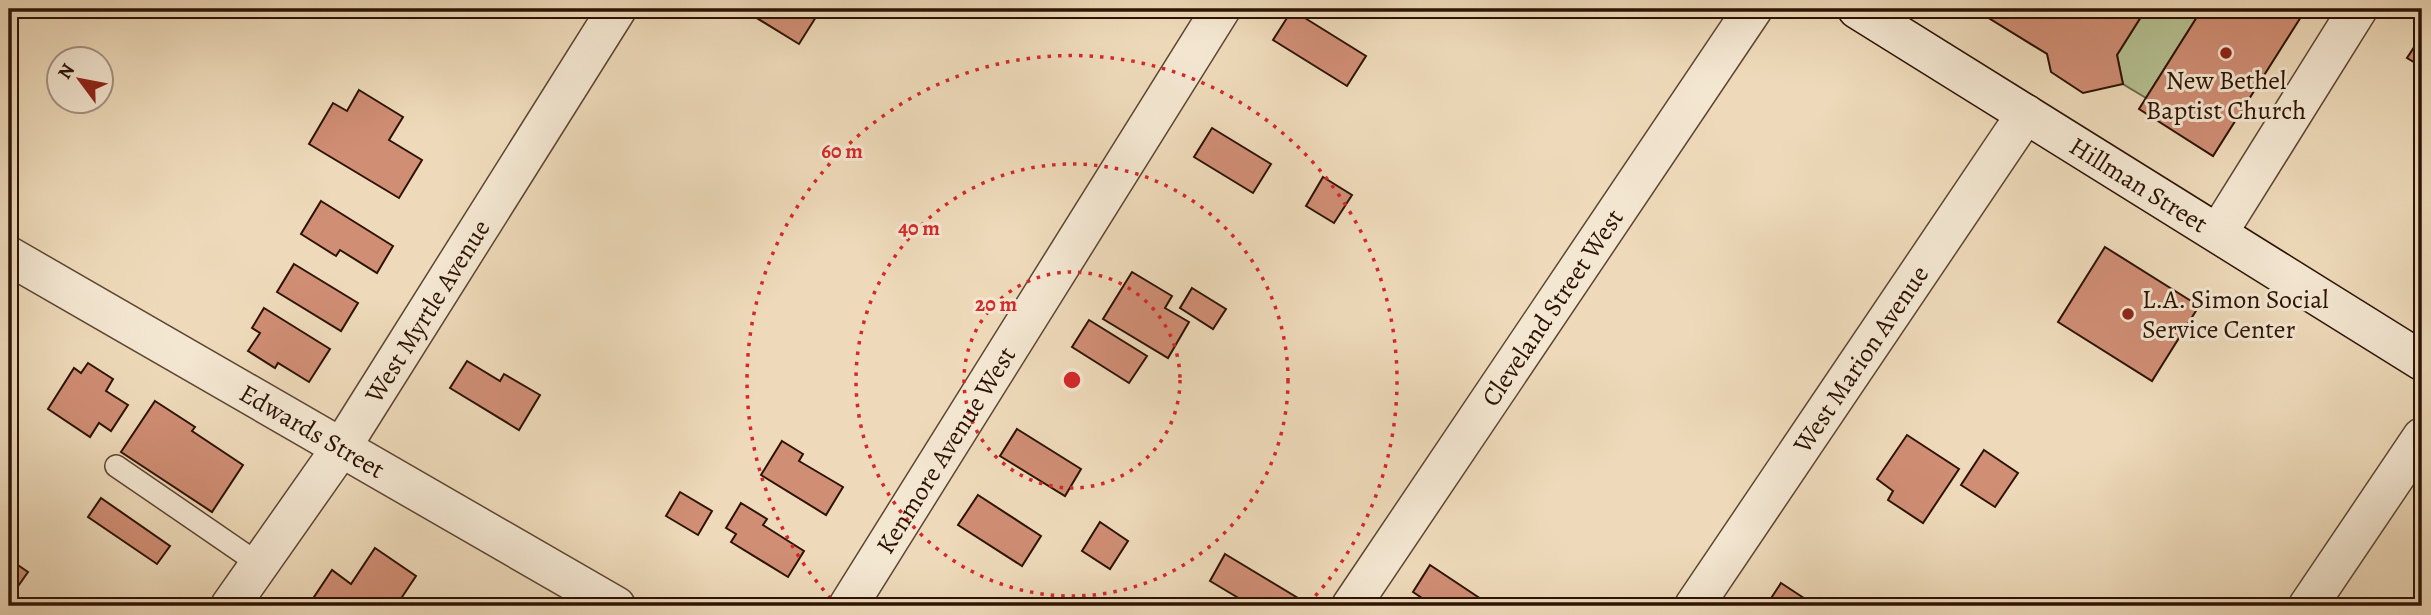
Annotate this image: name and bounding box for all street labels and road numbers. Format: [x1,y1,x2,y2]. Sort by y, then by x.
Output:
street label: Hillman Street [2063,128,2215,241]
street label: Cleveland Street West [1473,201,1631,413]
street label: West Myrtle Avenue [356,213,498,410]
street label: West Marion Avenue [1784,258,1936,460]
street label: Kenmore Avenue West [868,339,1024,560]
street label: Edwards Street [233,375,391,487]

